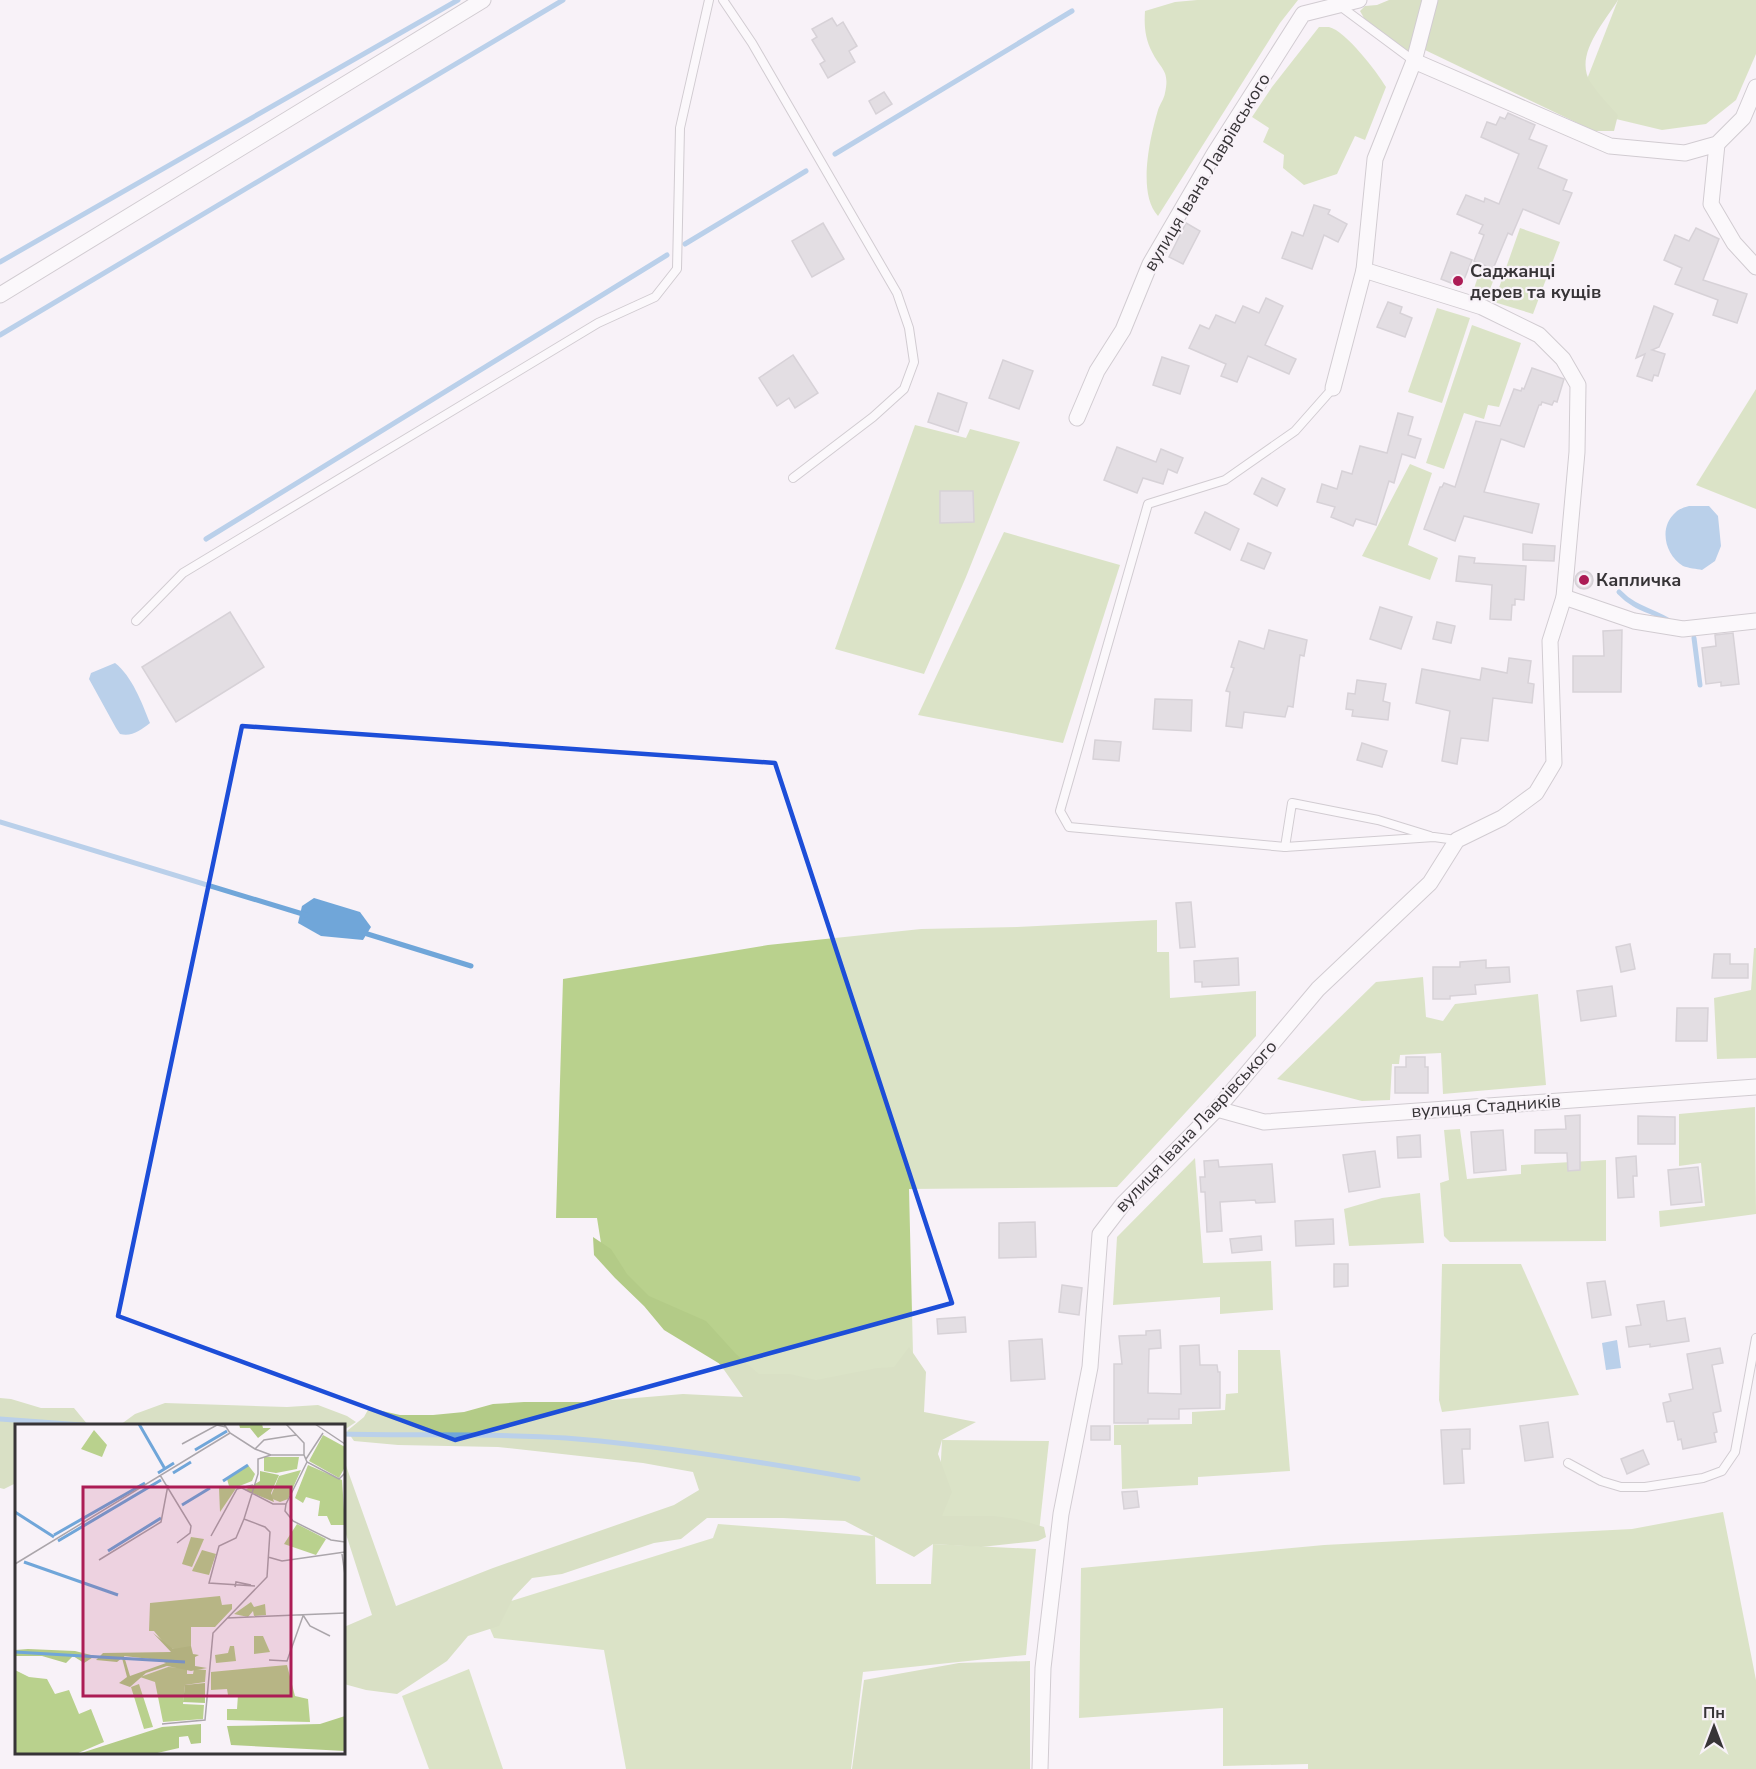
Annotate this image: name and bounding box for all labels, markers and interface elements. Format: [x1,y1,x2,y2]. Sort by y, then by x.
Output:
street label: вулиця Івана Лаврівського [1138,68,1276,276]
place label: Саджанці дерев та кущів [1470,259,1601,304]
marker: Саджанці дерев та кущів [1451,274,1465,288]
place label: Капличка [1596,568,1681,592]
marker: Капличка [1577,573,1591,587]
street label: вулиця Івана Лаврівського [1110,1035,1282,1217]
street label: вулиця Стадників [1410,1089,1562,1123]
inset map [15,1424,345,1754]
north arrow [1684,1697,1744,1757]
text: Пн [1703,1702,1725,1724]

